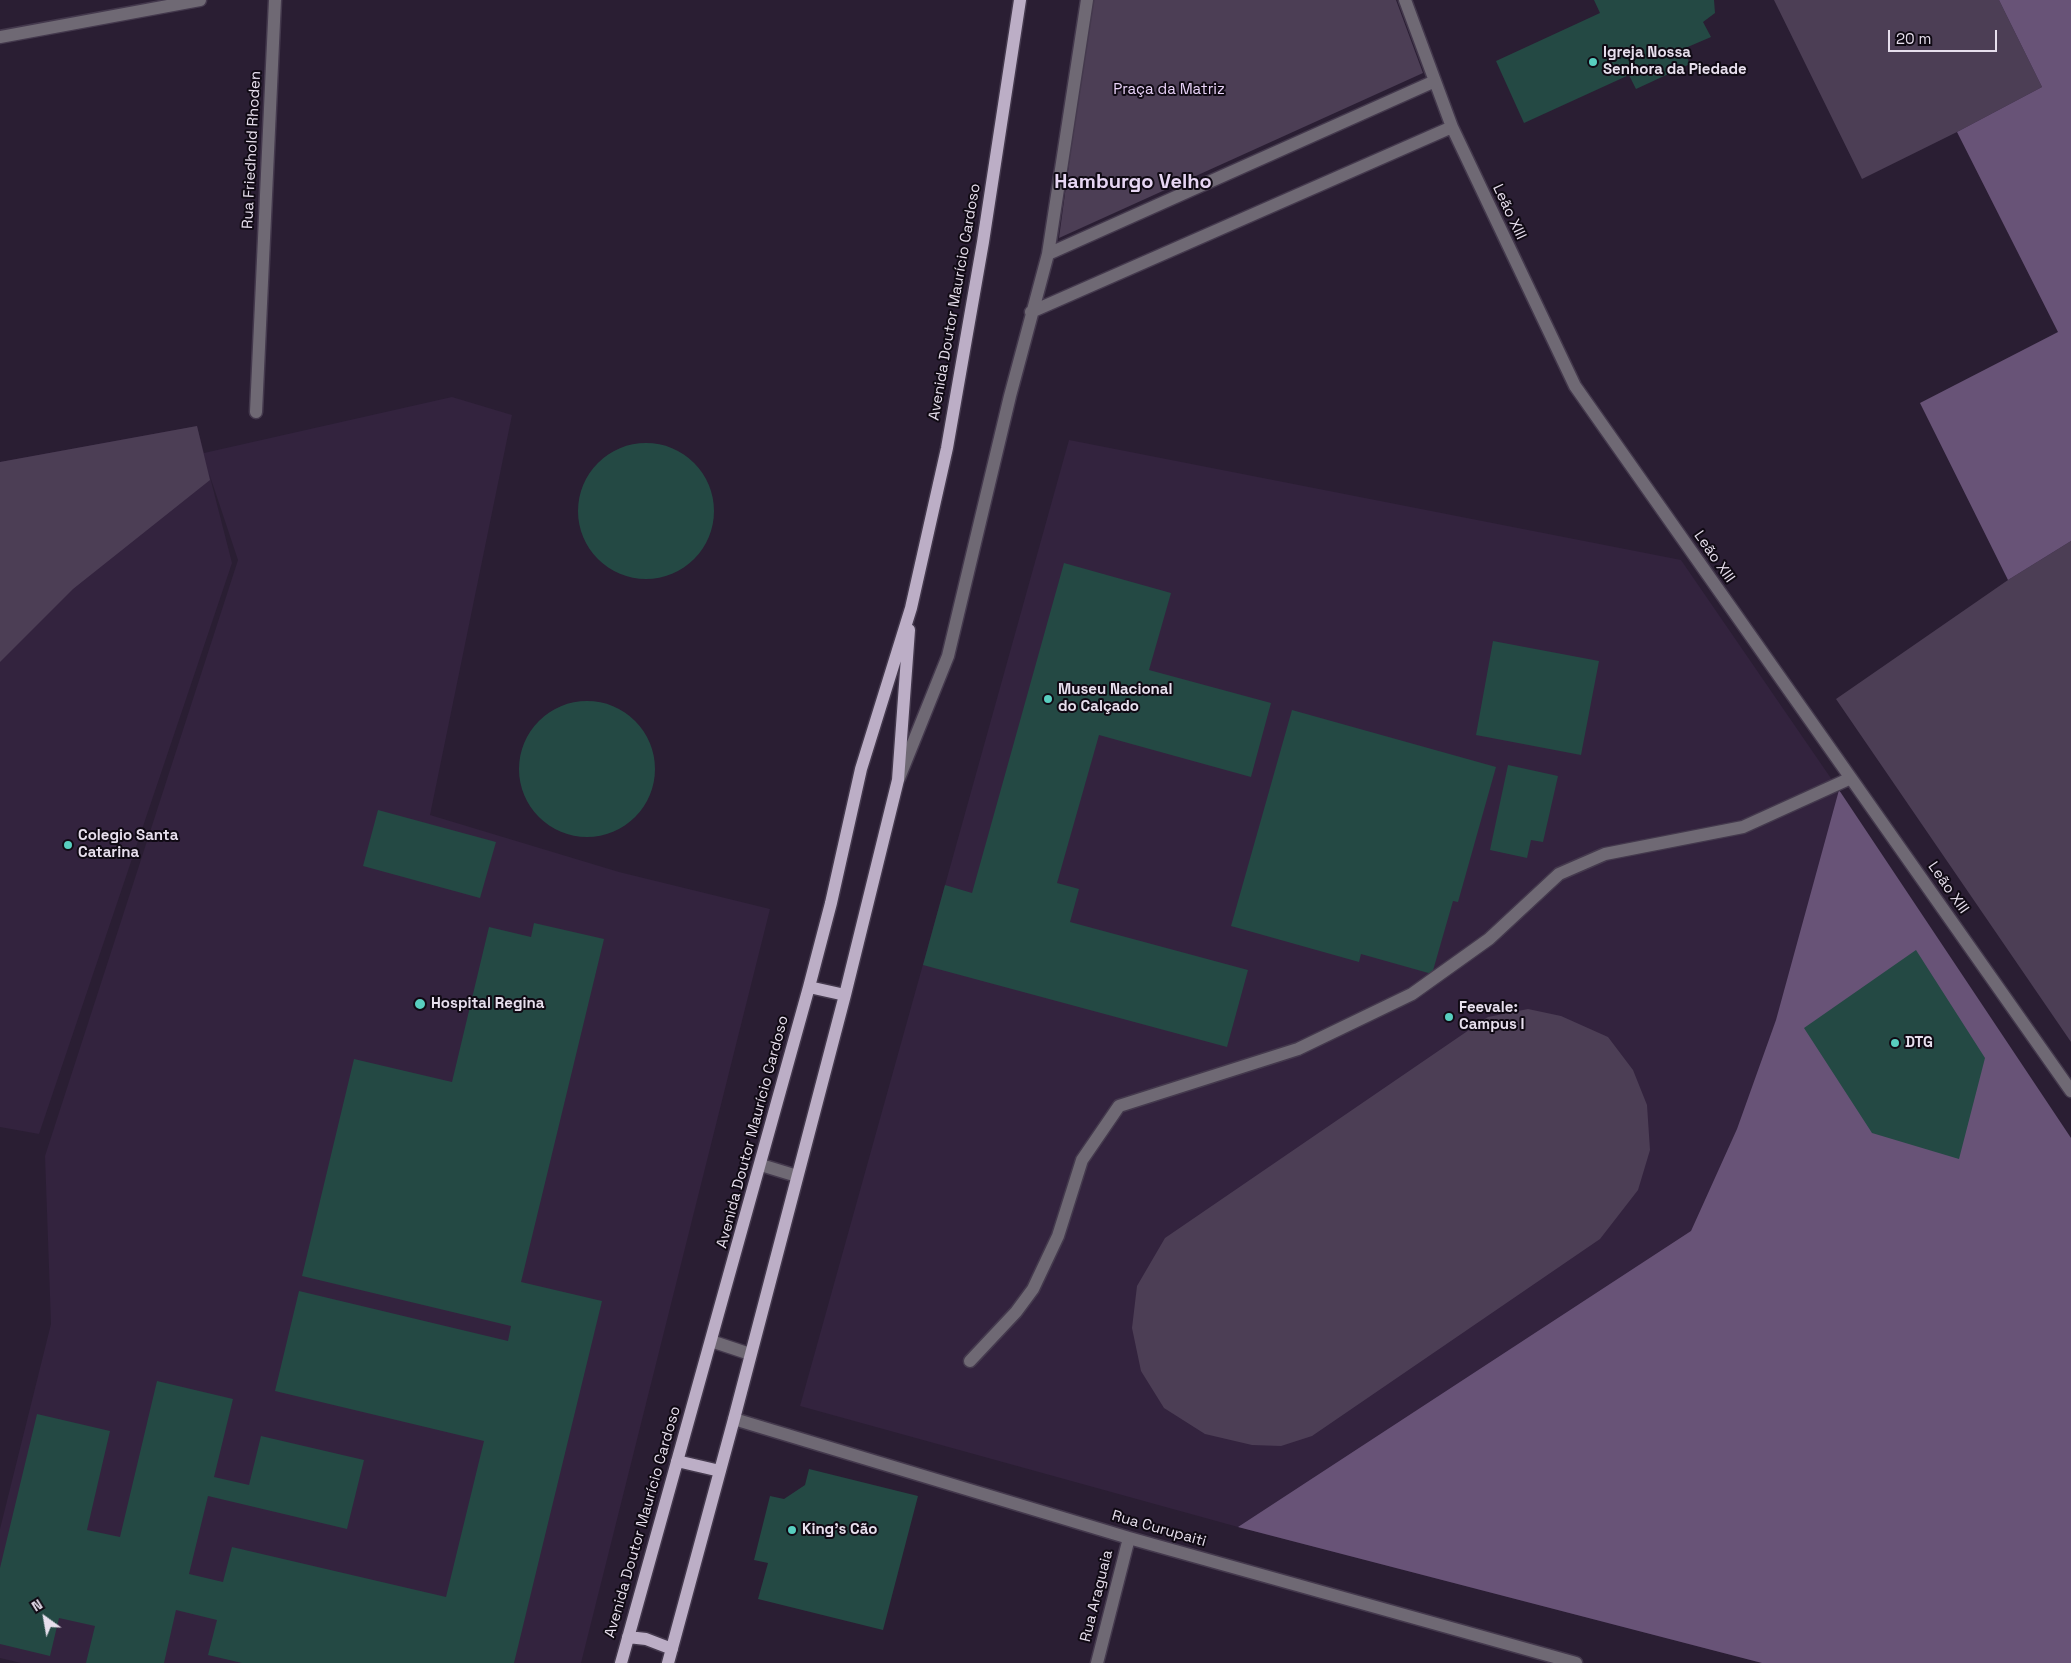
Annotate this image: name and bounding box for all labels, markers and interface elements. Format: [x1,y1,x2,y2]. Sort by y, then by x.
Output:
scale bar [1891,20,2000,52]
text: 20 m [1896,29,1931,48]
place label: Igreja Nossa Senhora da Piedade [1603,44,1747,79]
marker: Igreja Nossa Senhora da Piedade [1587,56,1599,68]
street label: Rua Friedhold Rhoden [239,70,265,230]
park label: Praça da Matriz [1113,81,1225,99]
district label: Hamburgo Velho [1054,171,1212,195]
street label: Leão XIII [1488,181,1530,243]
street label: Avenida Doutor Maurício Cardoso [925,182,985,422]
street label: Leão XIII [1690,528,1738,586]
place label: Museu Nacional do Calçado [1058,681,1172,716]
marker: Museu Nacional do Calçado [1042,693,1054,705]
place label: Colegio Santa Catarina [78,827,178,862]
marker: Colegio Santa Catarina [62,839,74,851]
street label: Leão XIII [1924,859,1972,917]
place label: Hospital Regina [431,995,544,1013]
marker: Hospital Regina [413,997,427,1011]
place label: Feevale: Campus I [1459,999,1525,1034]
marker: Feevale: Campus I [1443,1011,1455,1023]
street label: Avenida Doutor Maurício Cardoso [713,1014,793,1250]
place label: DTG [1905,1034,1933,1052]
marker: DTG [1889,1037,1901,1049]
street label: Avenida Doutor Maurício Cardoso [601,1404,685,1640]
street label: Rua Curupaiti [1110,1507,1208,1551]
place label: King's Cão [802,1521,877,1539]
marker: King's Cão [786,1524,798,1536]
street label: Rua Araguaia [1077,1548,1117,1644]
north arrow [20,1593,70,1643]
text: N [28,1595,46,1615]

